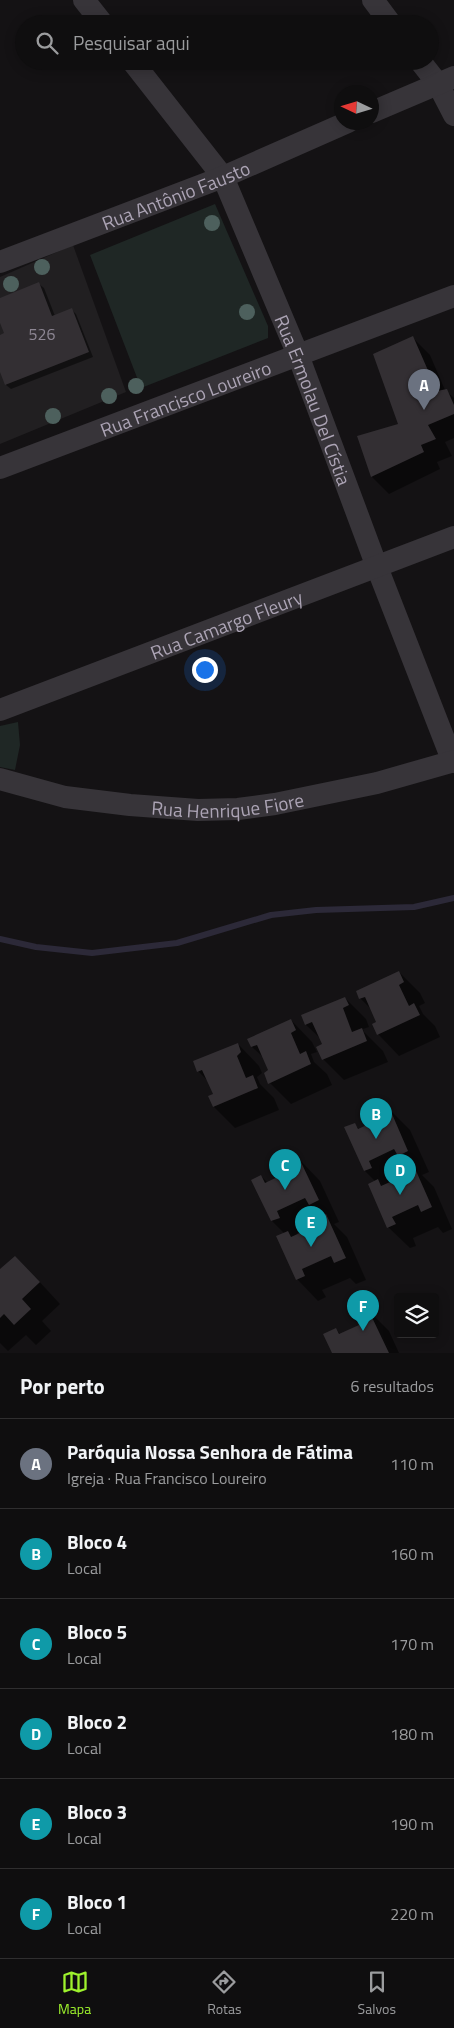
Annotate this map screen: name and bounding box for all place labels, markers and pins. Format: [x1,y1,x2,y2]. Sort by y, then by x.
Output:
pin: A [408,369,440,410]
pin: B [360,1098,392,1139]
pin: C [269,1149,301,1190]
pin: D [384,1154,416,1195]
pin: E [295,1206,327,1247]
pin: F [347,1290,379,1331]

